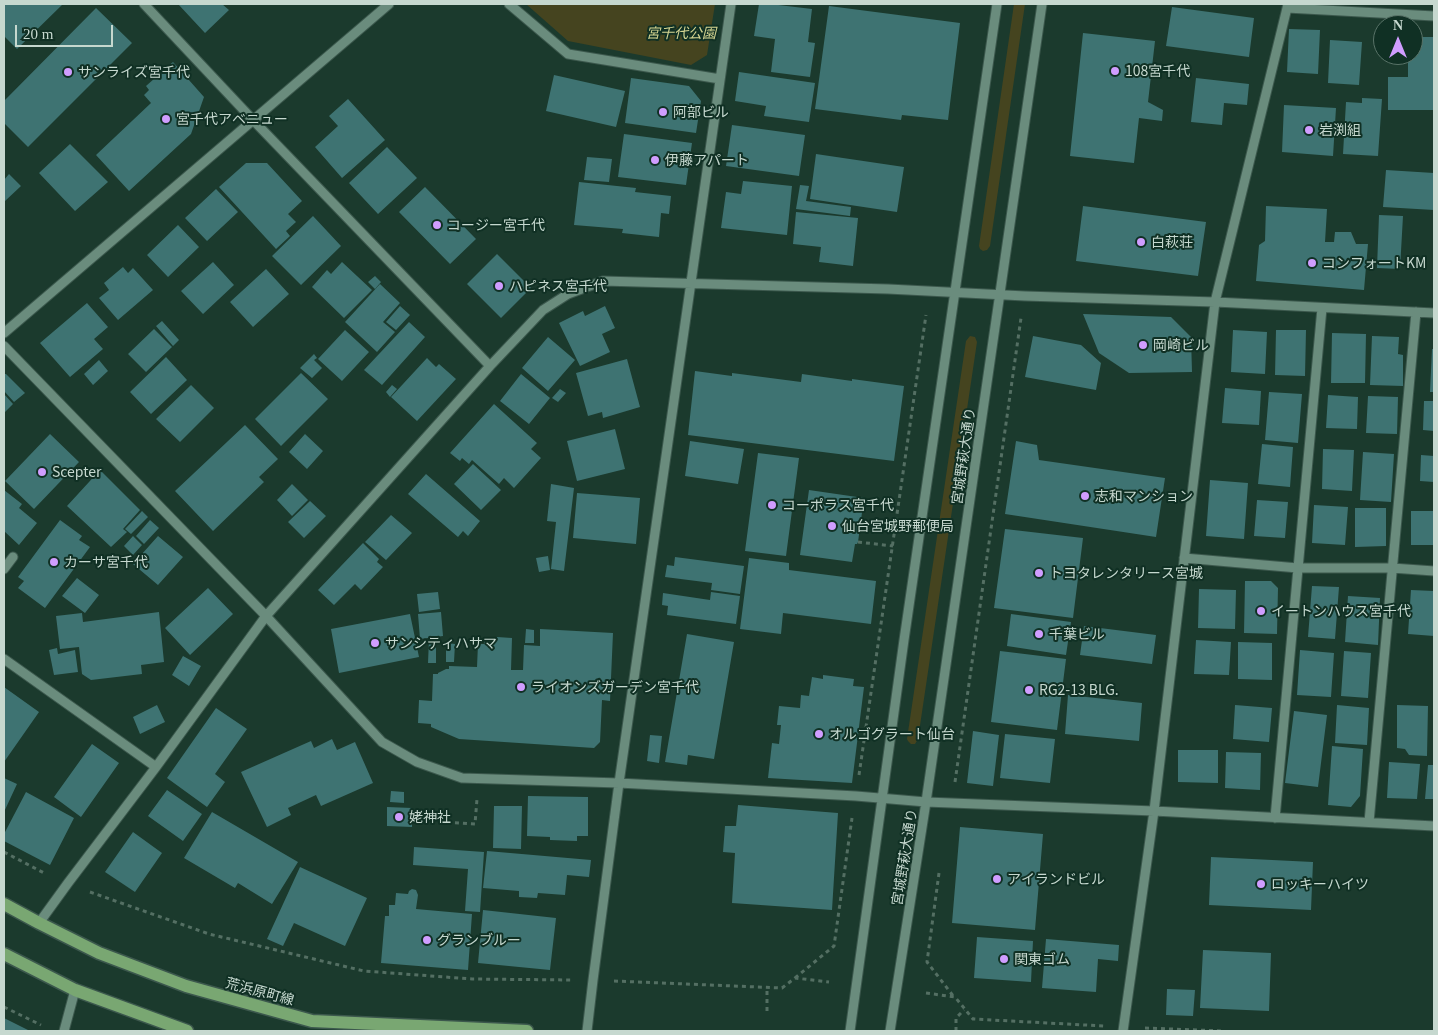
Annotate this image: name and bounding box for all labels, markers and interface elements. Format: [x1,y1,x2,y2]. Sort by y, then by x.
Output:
scale bar [18,15,115,47]
north arrow [1373,15,1423,65]
text: N [1393,18,1403,33]
park label: 宮千代公園 [646,25,716,41]
text: 20 m [23,26,53,42]
place label: 108宮千代 [1125,63,1190,79]
place label: サンライズ宮千代 [78,64,190,80]
marker: 108宮千代 [1109,65,1121,77]
marker: サンライズ宮千代 [62,66,74,78]
place label: 阿部ビル [673,104,729,120]
marker: 阿部ビル [657,106,669,118]
place label: 宮千代アベニュー [176,111,288,127]
marker: 宮千代アベニュー [160,113,172,125]
place label: 岩渕組 [1319,122,1361,138]
marker: 岩渕組 [1303,124,1315,136]
place label: 伊藤アパート [665,152,749,168]
marker: 伊藤アパート [649,154,661,166]
place label: コージー宮千代 [447,217,545,233]
marker: コージー宮千代 [431,219,443,231]
place label: 白萩荘 [1151,234,1193,250]
marker: 白萩荘 [1135,236,1147,248]
place label: コンフォートKM [1322,255,1426,271]
marker: コンフォートKM [1306,257,1318,269]
place label: ハピネス宮千代 [509,278,607,294]
marker: ハピネス宮千代 [493,280,505,292]
place label: 岡崎ビル [1153,337,1209,353]
marker: 岡崎ビル [1137,339,1149,351]
street label: 宮城野萩大通り [948,406,978,506]
place label: Scepter [52,464,101,480]
marker: Scepter [36,466,48,478]
place label: 志和マンション [1095,488,1193,504]
marker: 志和マンション [1079,490,1091,502]
place label: コーポラス宮千代 [782,497,894,513]
marker: コーポラス宮千代 [766,499,778,511]
place label: 仙台宮城野郵便局 [842,518,954,534]
marker: 仙台宮城野郵便局 [826,520,838,532]
place label: カーサ宮千代 [64,554,148,570]
marker: カーサ宮千代 [48,556,60,568]
place label: トヨタレンタリース宮城 [1049,565,1203,581]
marker: トヨタレンタリース宮城 [1033,567,1045,579]
place label: イートンハウス宮千代 [1271,603,1411,619]
marker: イートンハウス宮千代 [1255,605,1267,617]
place label: 千葉ビル [1049,626,1105,642]
marker: 千葉ビル [1033,628,1045,640]
place label: サンシティハサマ [385,635,497,651]
marker: サンシティハサマ [369,637,381,649]
place label: ライオンズガーデン宮千代 [531,679,699,695]
marker: ライオンズガーデン宮千代 [515,681,527,693]
place label: RG2-13 BLG. [1039,682,1119,698]
marker: RG2-13 BLG. [1023,684,1035,696]
place label: オルゴグラート仙台 [829,726,955,742]
marker: オルゴグラート仙台 [813,728,825,740]
street label: 宮城野萩大通り [888,807,920,907]
place label: 姥神社 [409,809,451,825]
marker: 姥神社 [393,811,405,823]
place label: アイランドビル [1007,871,1105,887]
marker: アイランドビル [991,873,1003,885]
place label: ロッキーハイツ [1271,876,1369,892]
marker: ロッキーハイツ [1255,878,1267,890]
place label: グランブルー [437,932,521,948]
marker: グランブルー [421,934,433,946]
place label: 関東ゴム [1014,951,1070,967]
marker: 関東ゴム [998,953,1010,965]
street label: 荒浜原町線 [224,974,296,1008]

